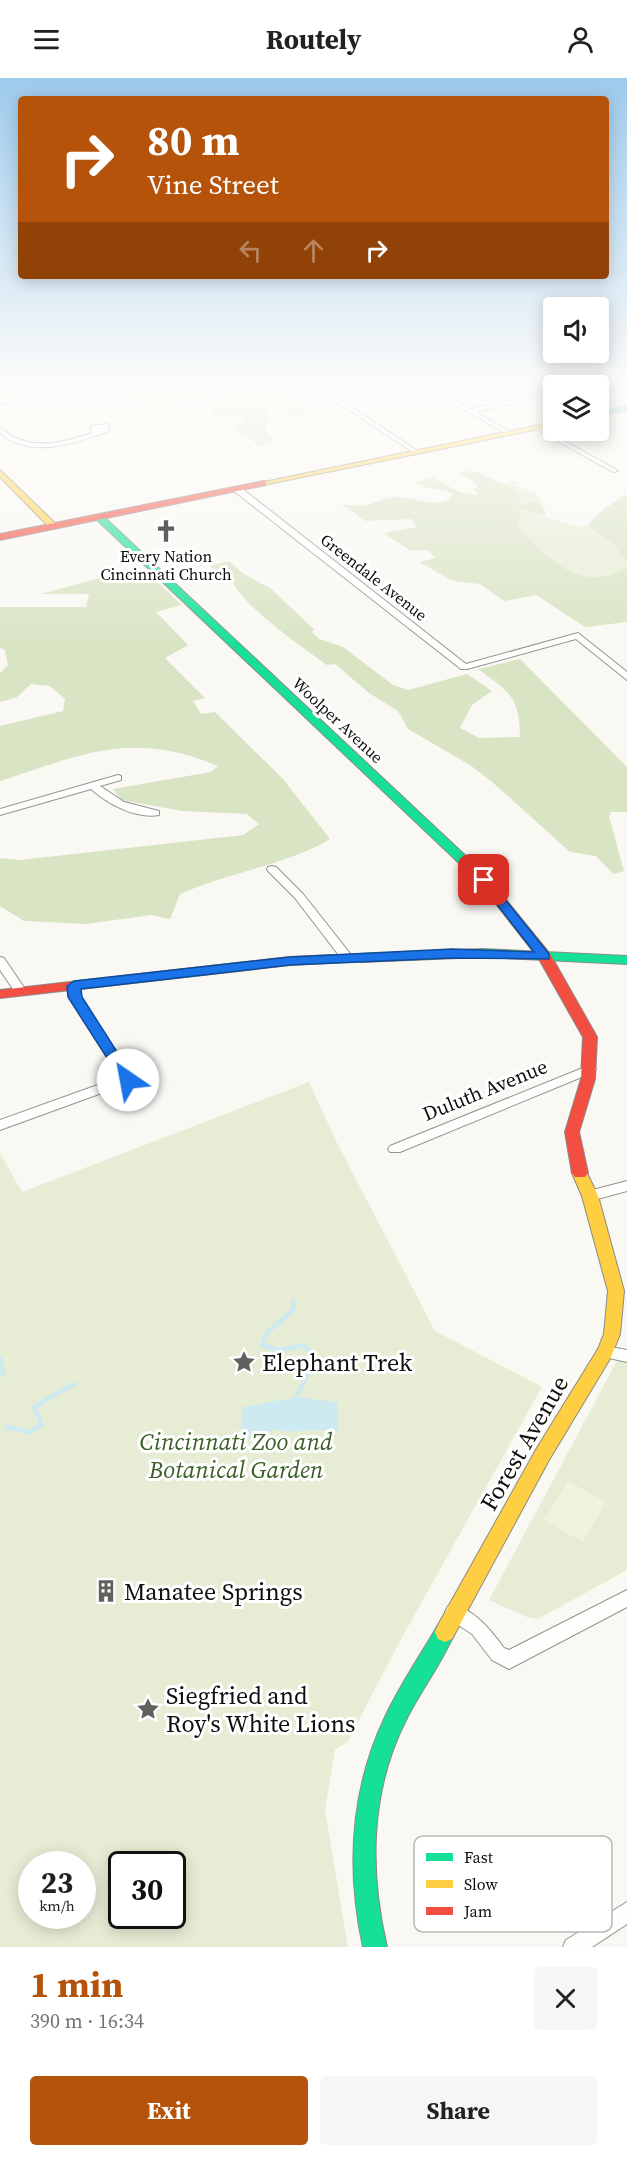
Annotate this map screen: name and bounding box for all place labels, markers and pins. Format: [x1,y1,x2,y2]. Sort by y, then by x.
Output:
church icon: Every Nation Cincinnati Church [153,518,179,544]
place label: Every Nation Cincinnati Church [100,545,232,585]
pin [458,854,509,905]
place label: Elephant Trek [262,1346,413,1379]
place icon: Elephant Trek [231,1349,257,1375]
place label: Manatee Springs [124,1575,303,1608]
building icon: Manatee Springs [93,1578,119,1604]
place label: Siegfried and Roy's White Lions [166,1679,355,1740]
place icon: Siegfried and Roy's White Lions [135,1696,161,1722]

